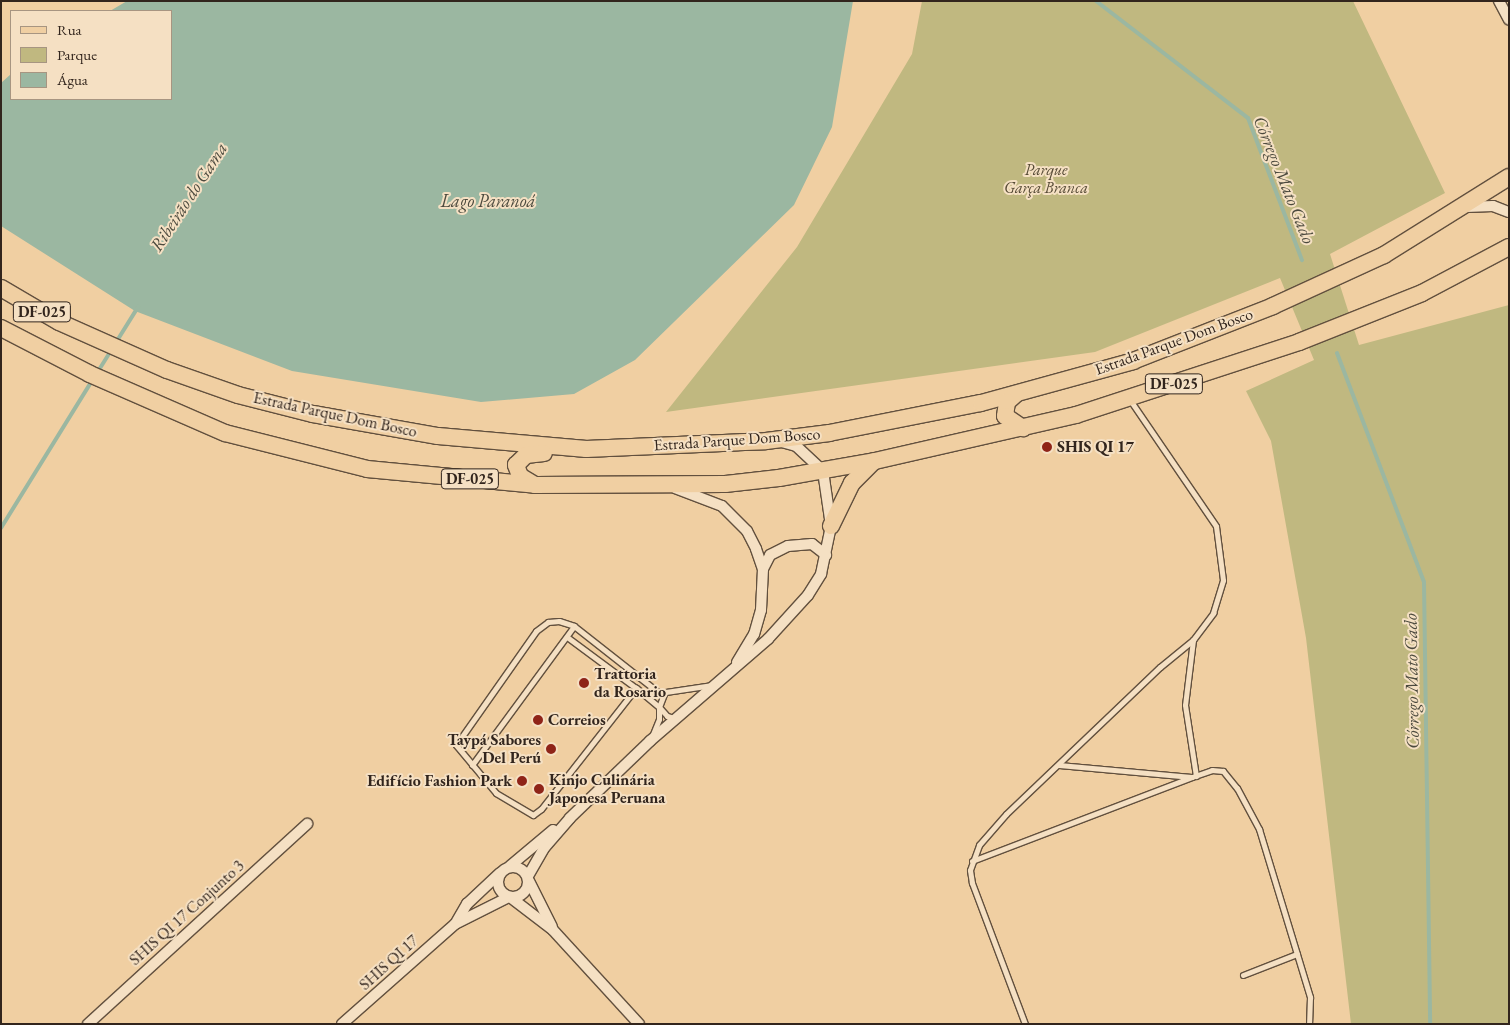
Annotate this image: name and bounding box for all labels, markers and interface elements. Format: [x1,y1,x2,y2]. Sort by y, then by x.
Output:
legend [10,10,172,100]
text: Rua [57,20,82,39]
text: Parque [57,45,97,64]
text: Água [57,70,88,89]
water label: Córrego Mato Gado [1249,113,1319,247]
water label: Ribeirão do Gama [146,139,232,255]
park label: Parque Garça Branca [1004,160,1088,198]
water label: Lago Paranoá [441,190,535,212]
road number: DF-025 [12,300,72,324]
street label: Estrada Parque Dom Bosco [1092,304,1256,380]
road number: DF-025 [1144,372,1204,396]
street label: Estrada Parque Dom Bosco [251,388,419,442]
street label: Estrada Parque Dom Bosco [653,425,821,455]
place label: SHIS QI 17 [1057,437,1134,457]
marker: SHIS QI 17 [1041,441,1053,453]
road number: DF-025 [440,466,500,492]
water label: Córrego Mato Gado [1400,613,1424,749]
place label: Trattoria da Rosario [594,664,666,702]
marker: Trattoria da Rosario [578,677,590,689]
place label: Correios [548,710,606,730]
marker: Correios [532,714,544,726]
place label: Taypá Sabores Del Perú [447,730,541,768]
marker: Taypá Sabores Del Perú [545,743,557,755]
place label: Kinjo Culinária Japonesa Peruana [549,770,665,808]
place label: Edifício Fashion Park [367,771,512,791]
marker: Edifício Fashion Park [516,775,528,787]
marker: Kinjo Culinária Japonesa Peruana [533,783,545,795]
street label: SHIS QI 17 Conjunto 3 [126,856,248,970]
street label: SHIS QI 17 [356,932,422,994]

